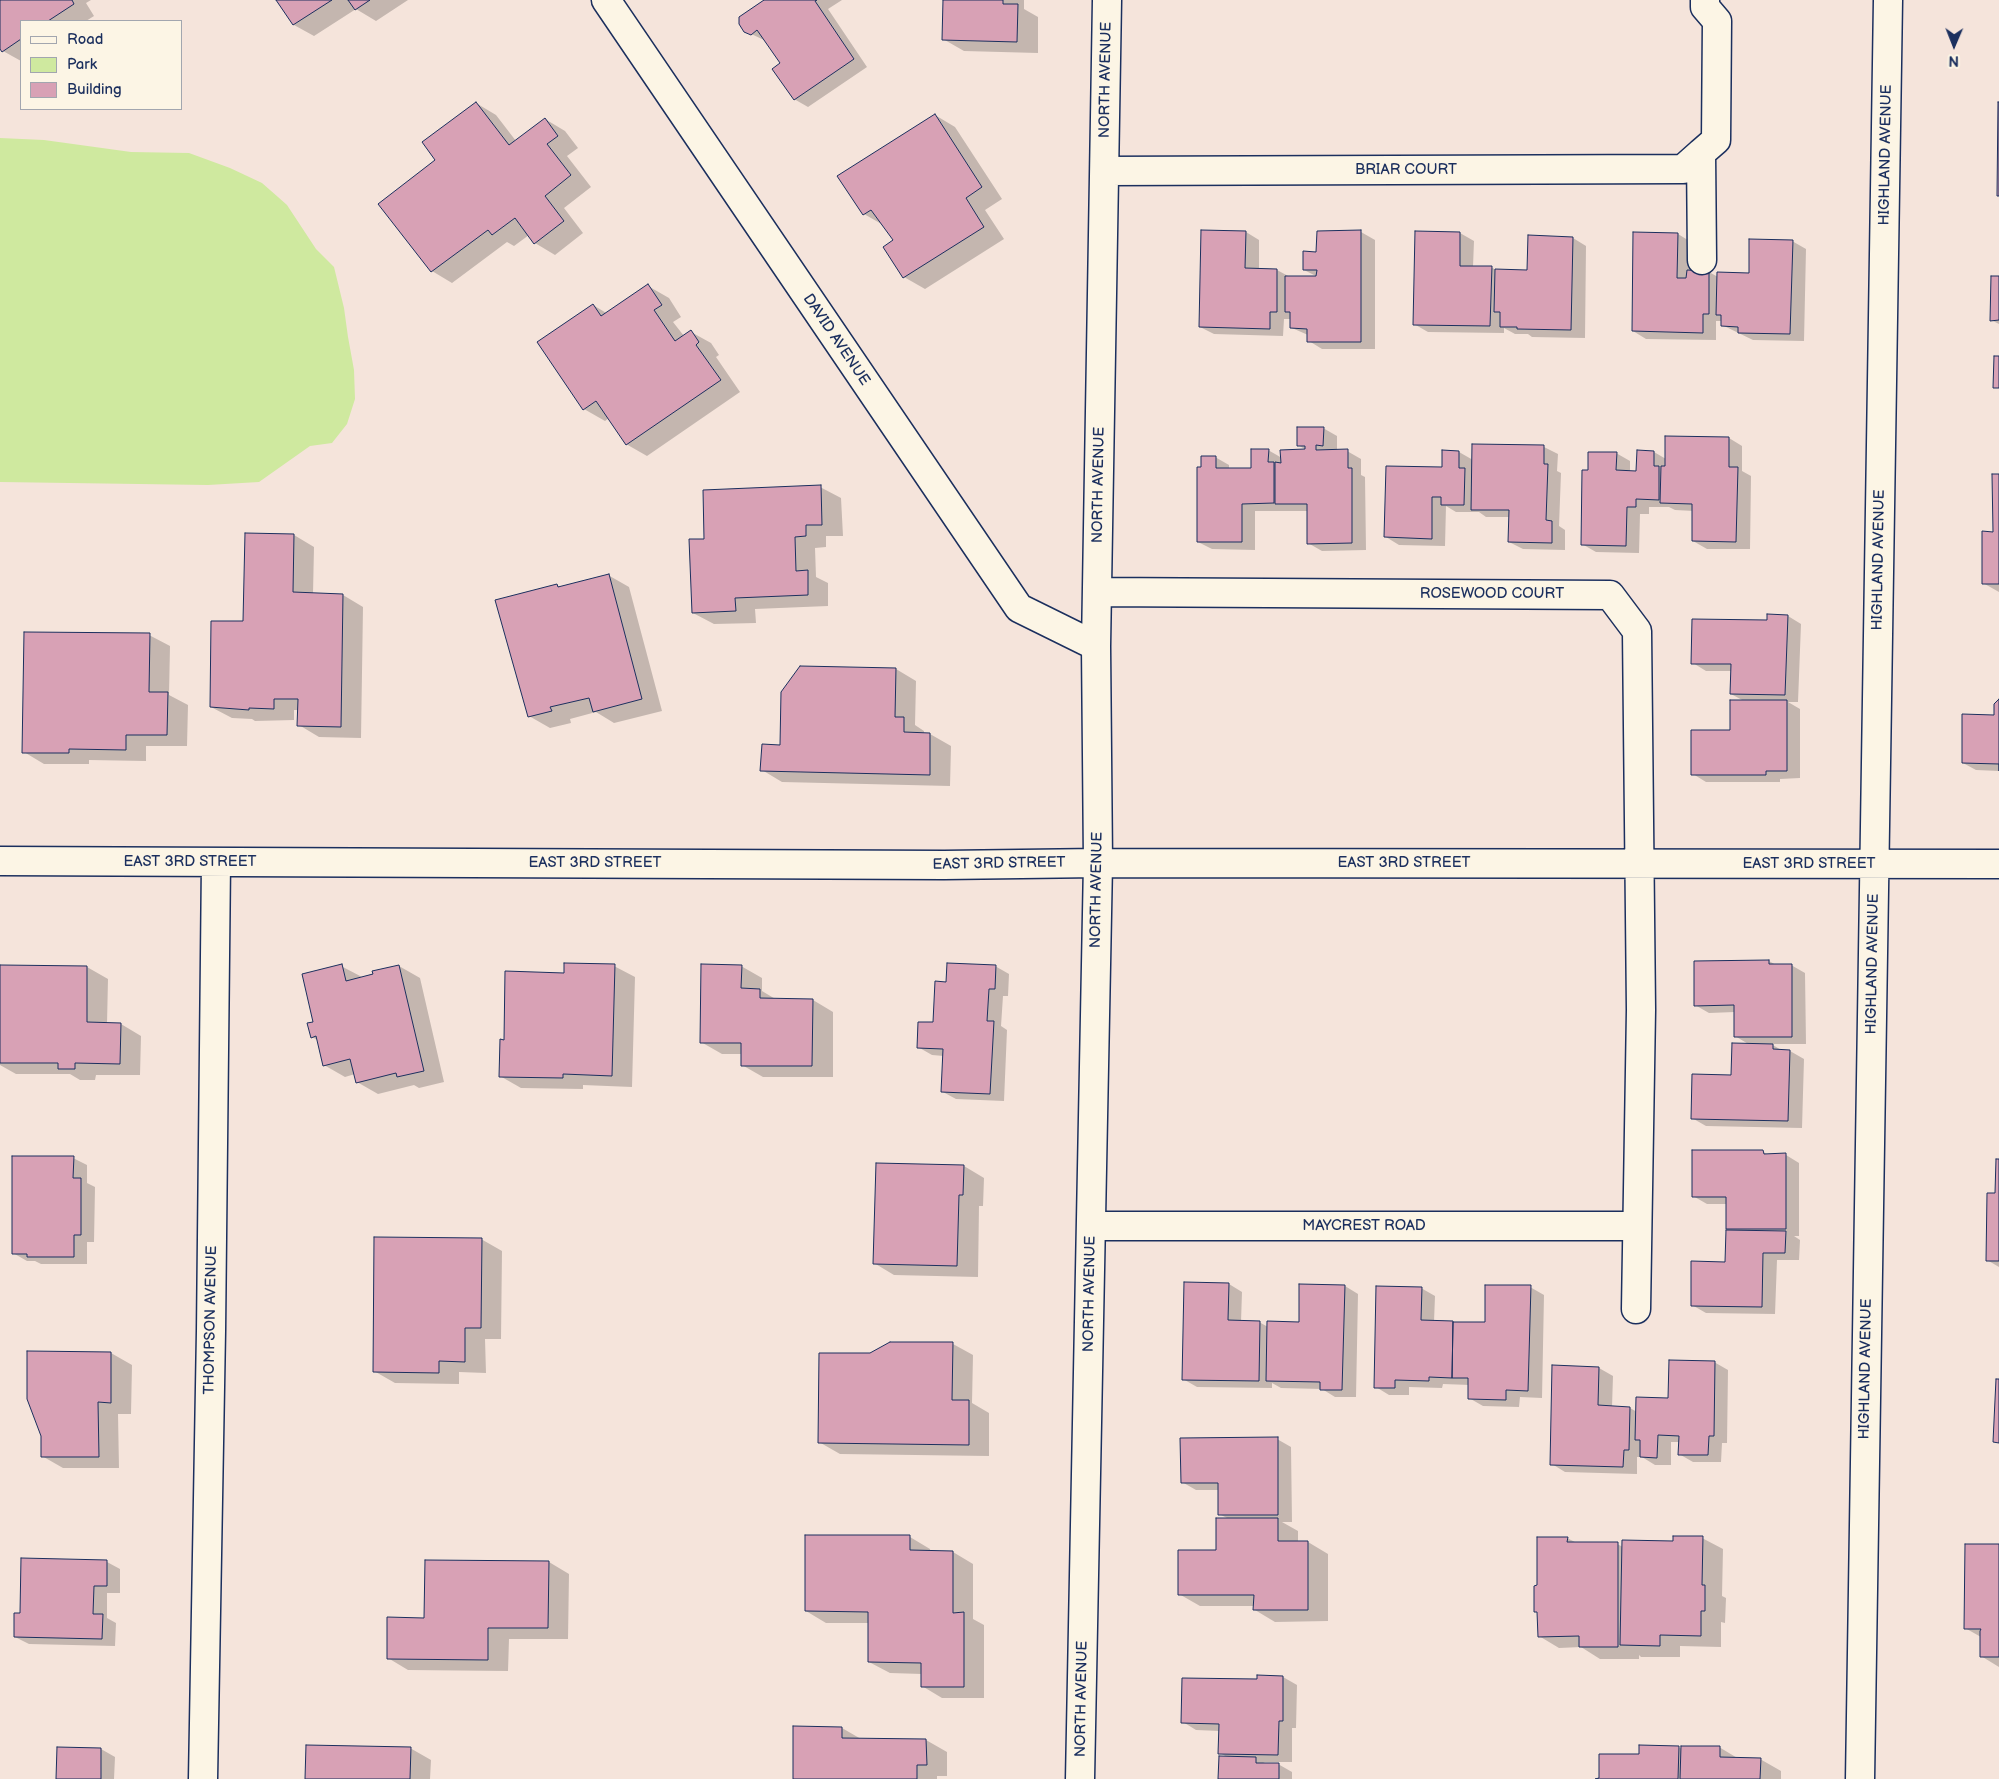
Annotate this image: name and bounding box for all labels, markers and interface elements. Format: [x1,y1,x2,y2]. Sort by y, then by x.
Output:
legend [20,20,182,110]
north arrow [1929,20,1979,70]
street label: NORTH AVENUE [1096,22,1116,138]
text: Road [67,30,103,49]
text: N [1948,52,1959,69]
text: Park [67,55,97,74]
text: Building [67,80,122,99]
street label: HIGHLAND AVENUE [1876,84,1896,226]
street label: BRIAR COURT [1355,161,1457,179]
street label: DAVID AVENUE [799,291,873,389]
street label: NORTH AVENUE [1089,427,1109,543]
street label: HIGHLAND AVENUE [1869,489,1889,631]
street label: ROSEWOOD COURT [1420,585,1564,603]
street label: NORTH AVENUE [1087,832,1107,948]
street label: EAST 3RD STREET [123,853,257,871]
street label: EAST 3RD STREET [528,854,662,872]
street label: EAST 3RD STREET [932,854,1066,874]
street label: EAST 3RD STREET [1337,854,1471,872]
street label: EAST 3RD STREET [1742,855,1876,873]
street label: HIGHLAND AVENUE [1863,893,1883,1035]
street label: MAYCREST ROAD [1302,1217,1426,1235]
street label: NORTH AVENUE [1080,1236,1100,1352]
street label: THOMPSON AVENUE [201,1245,221,1395]
street label: HIGHLAND AVENUE [1856,1298,1876,1440]
street label: NORTH AVENUE [1072,1641,1092,1757]

